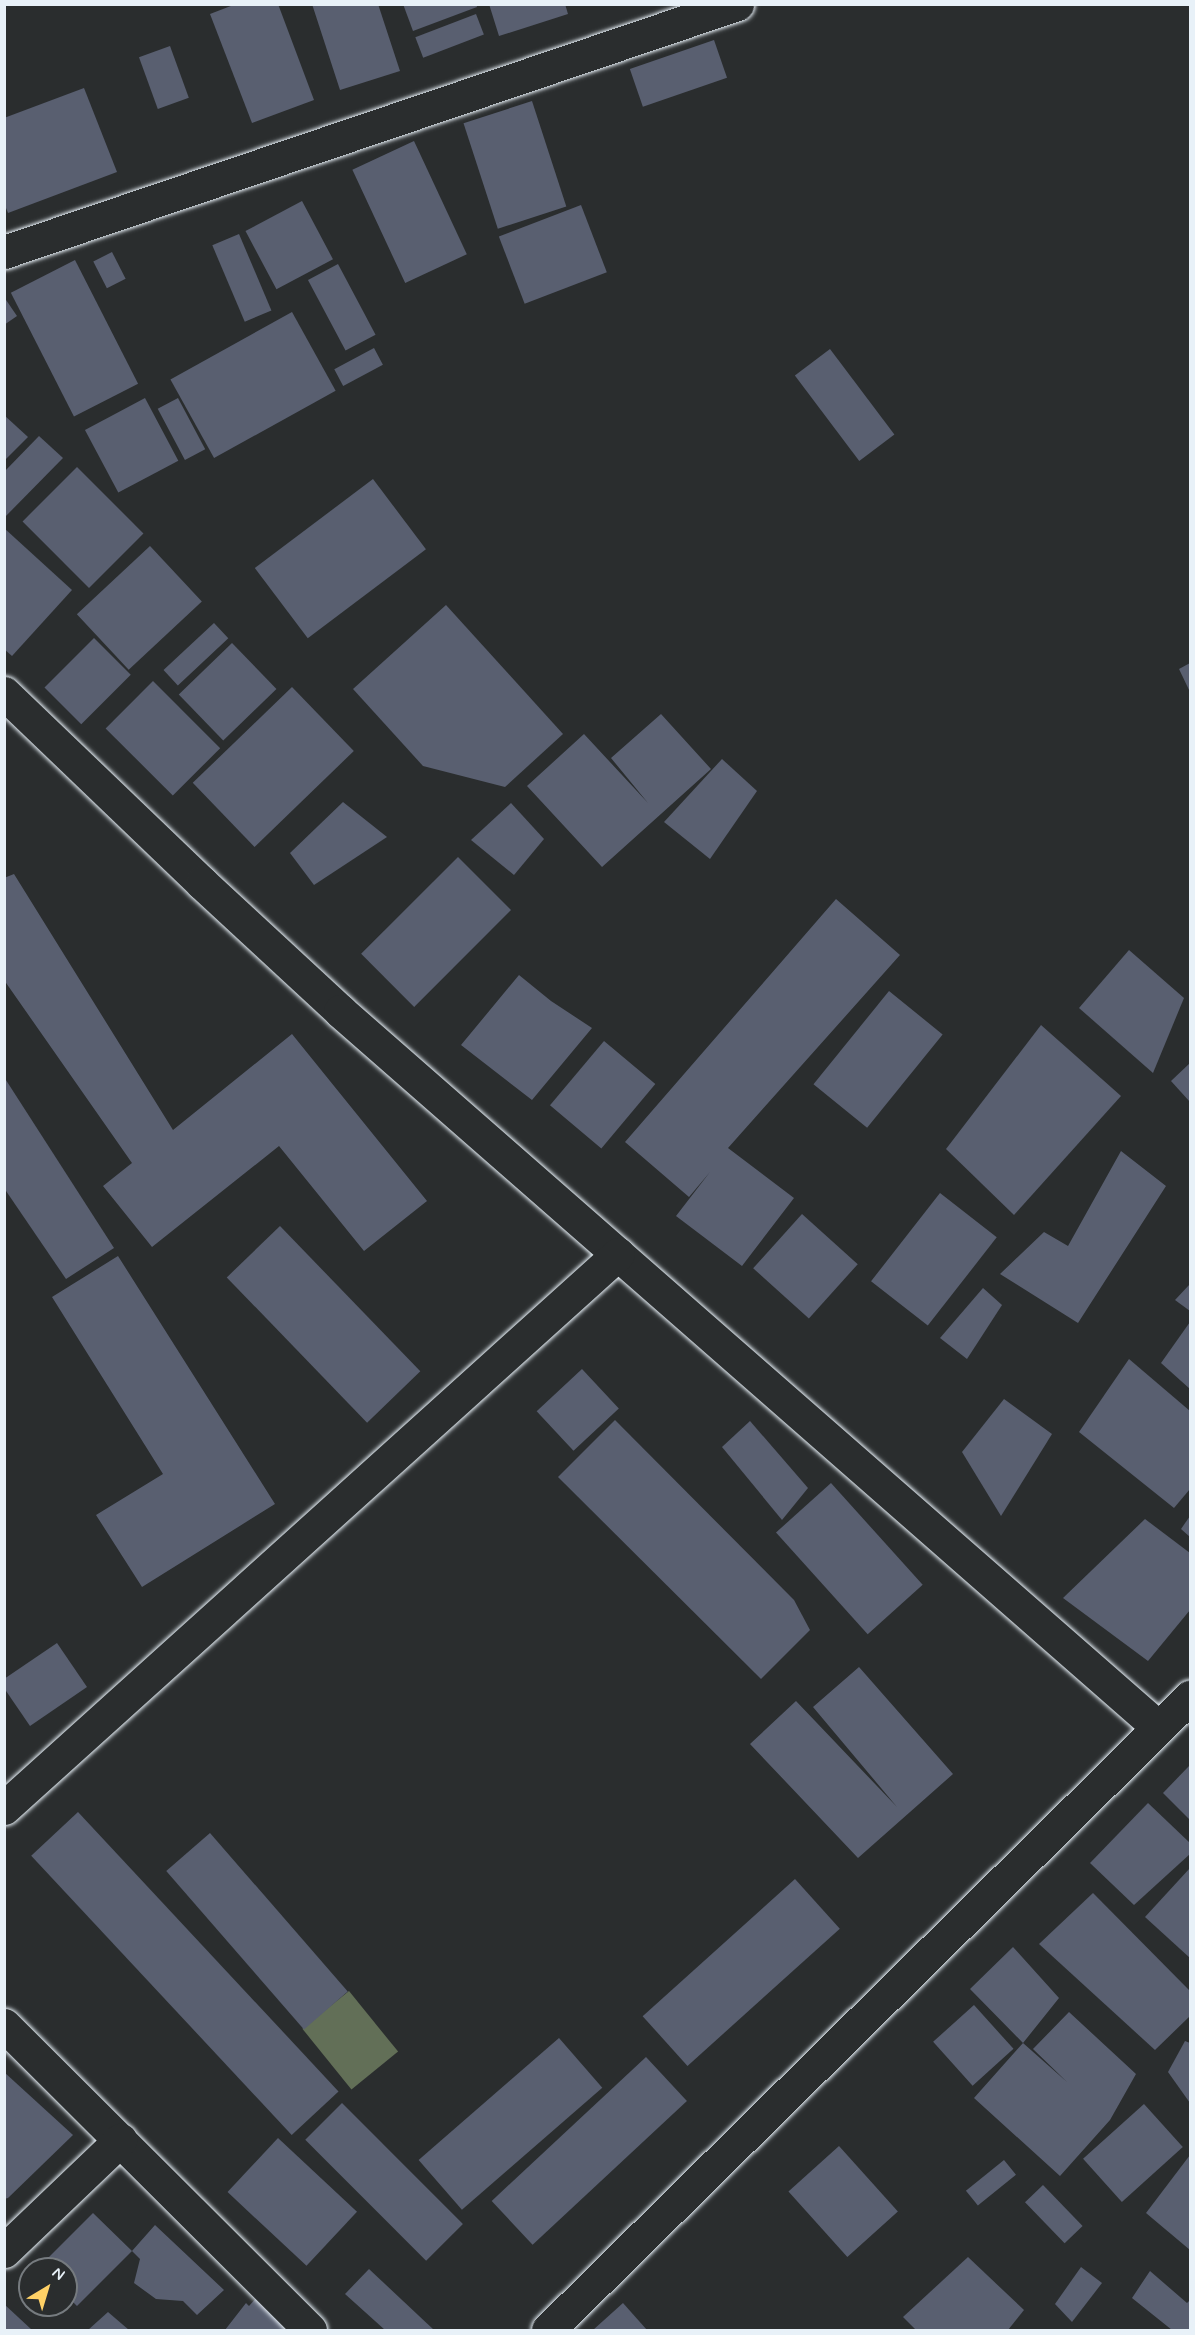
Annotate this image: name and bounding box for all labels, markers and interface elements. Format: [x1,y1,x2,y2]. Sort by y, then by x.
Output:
north arrow [18,2257,78,2317]
text: N [47,2262,69,2286]

